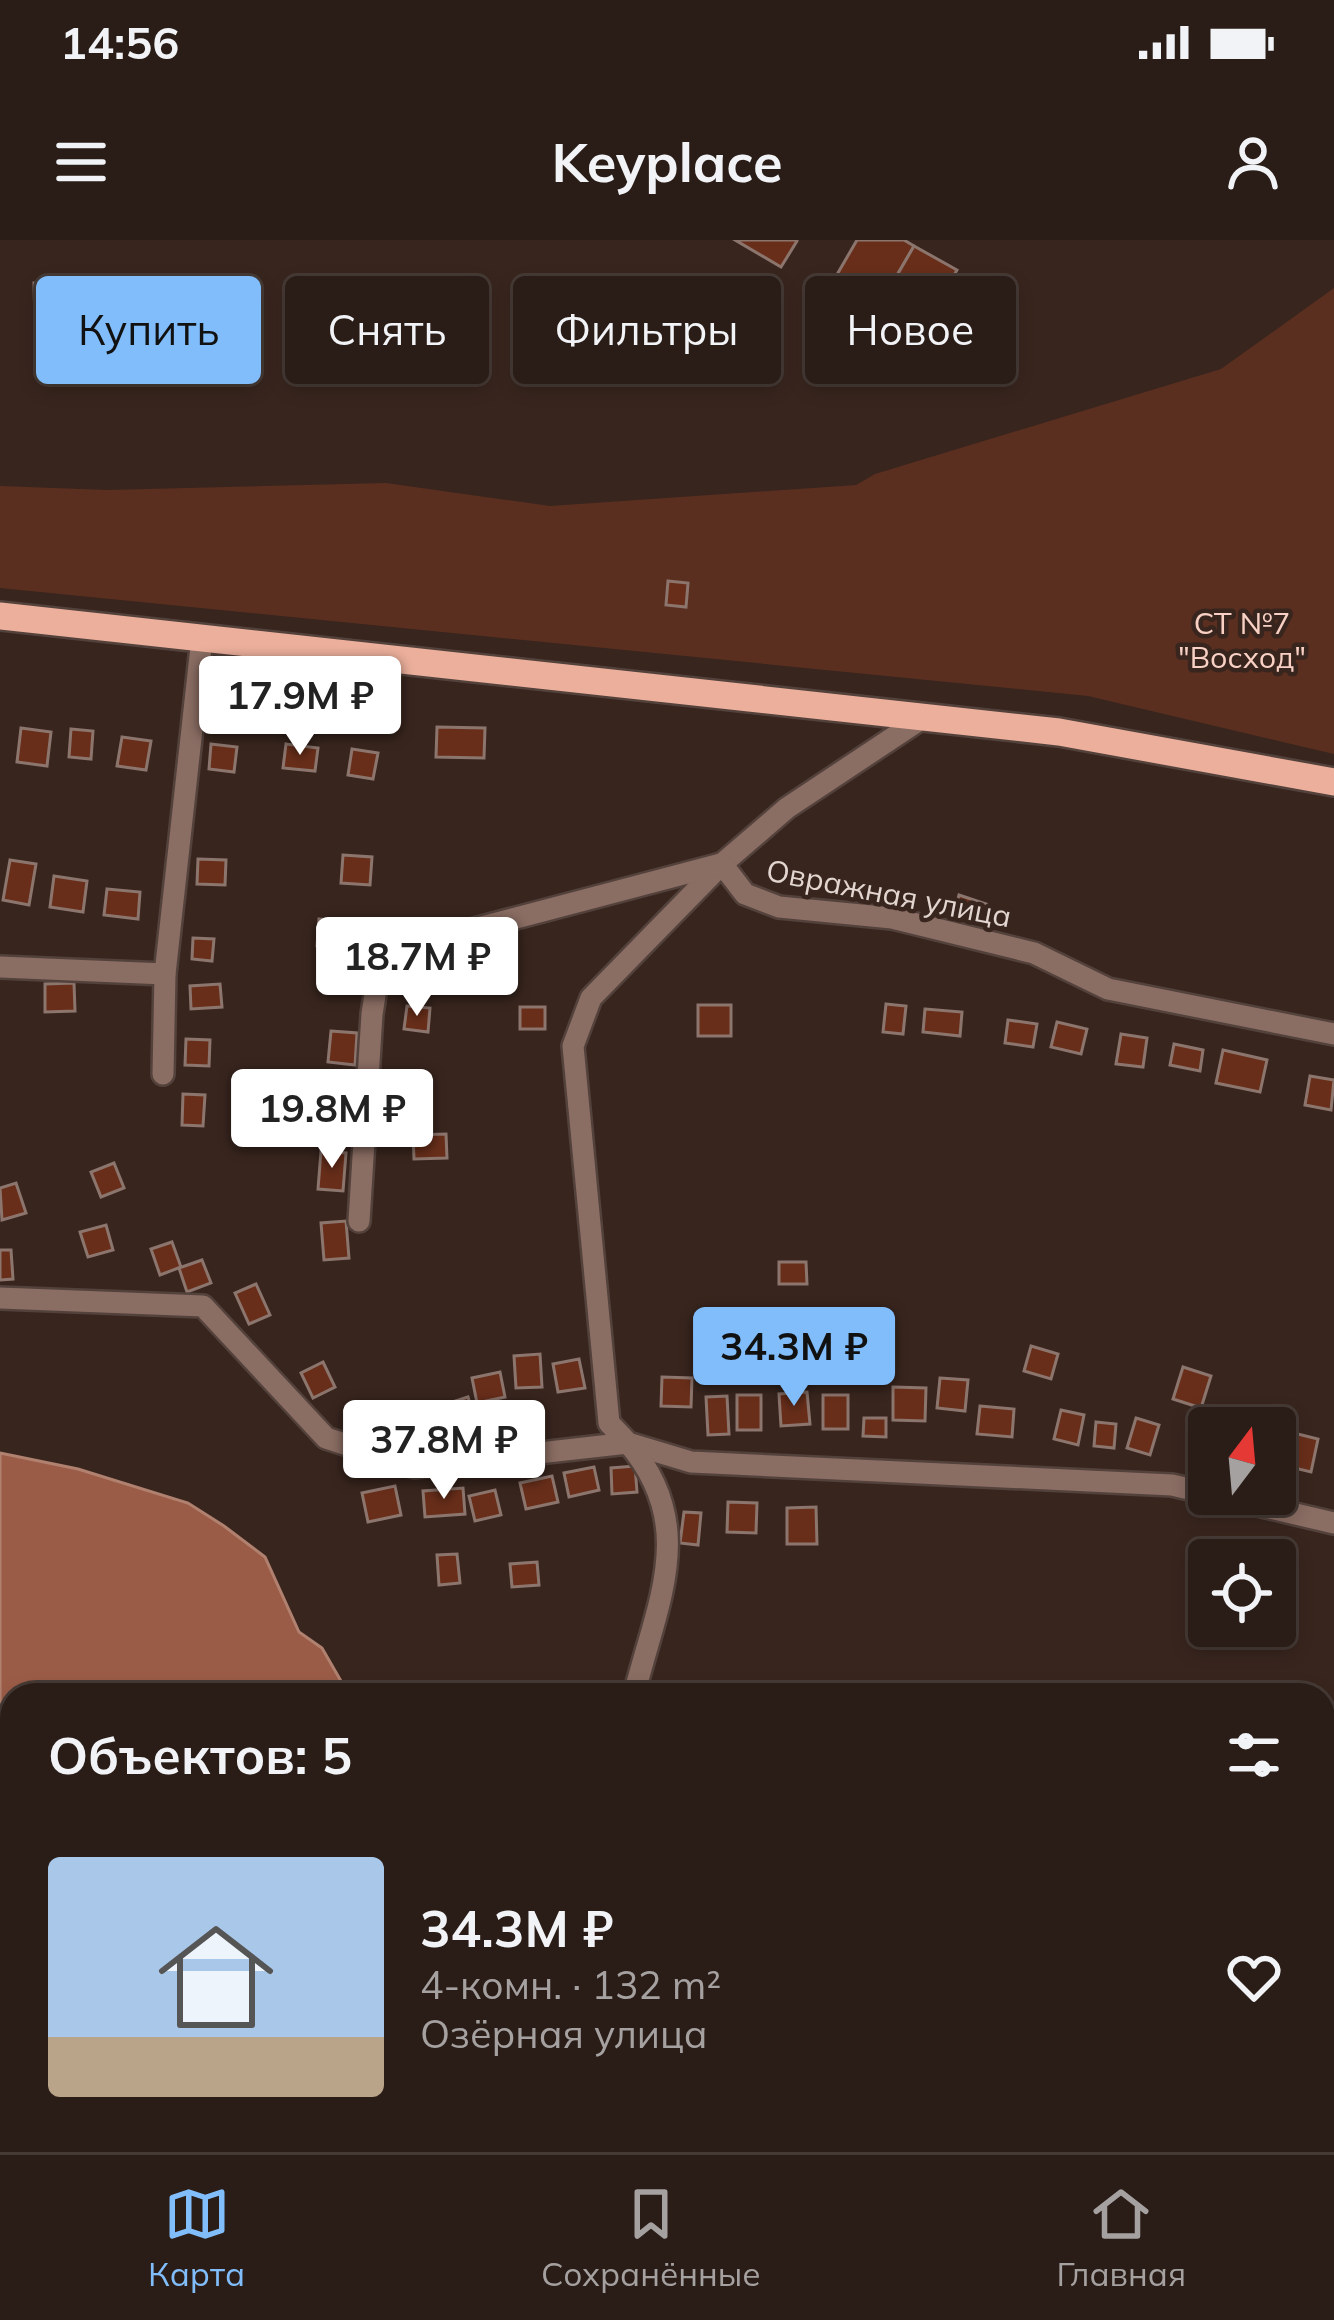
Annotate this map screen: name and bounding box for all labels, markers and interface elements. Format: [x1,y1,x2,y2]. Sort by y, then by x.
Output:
text: 14:56 [60,14,179,70]
text: Keyplace [551,128,783,196]
icon: menu [48,129,114,195]
icon: person [1220,129,1286,195]
chip: Купить [36,276,261,384]
chip: Снять [285,276,489,384]
chip: Фильтры [513,276,781,384]
chip: Новое [805,276,1016,384]
park label: СТ №7 "Восход" [1178,604,1306,676]
pin: 17.9M ₽ [189,656,411,758]
text: 17.9M ₽ [226,670,374,719]
street label: Овражная улица [763,851,1015,935]
pin: 18.7M ₽ [306,917,528,1019]
text: 18.7M ₽ [343,931,491,980]
pin: 19.8M ₽ [221,1069,443,1171]
text: 19.8M ₽ [258,1083,406,1132]
pin: 34.3M ₽ [683,1307,905,1409]
text: 34.3M ₽ [720,1321,868,1370]
pin: 37.8M ₽ [333,1400,555,1502]
north arrow [1188,1407,1296,1515]
map controls [1188,1407,1296,1647]
text: 37.8M ₽ [370,1414,518,1463]
button: locate [1188,1539,1296,1647]
icon: filters [1221,1722,1287,1788]
text: Объектов: 5 [48,1723,352,1787]
text: 34.3M ₽ [420,1896,613,1960]
icon: home [144,1905,288,2049]
icon: heart [1221,1944,1287,2010]
text: 4-комн. · 132 m² [420,1960,721,2009]
text: Озёрная улица [420,2009,708,2058]
tab: Карта [148,2181,245,2294]
tab: Сохранённые [541,2181,761,2294]
tab: Главная [1056,2181,1186,2294]

